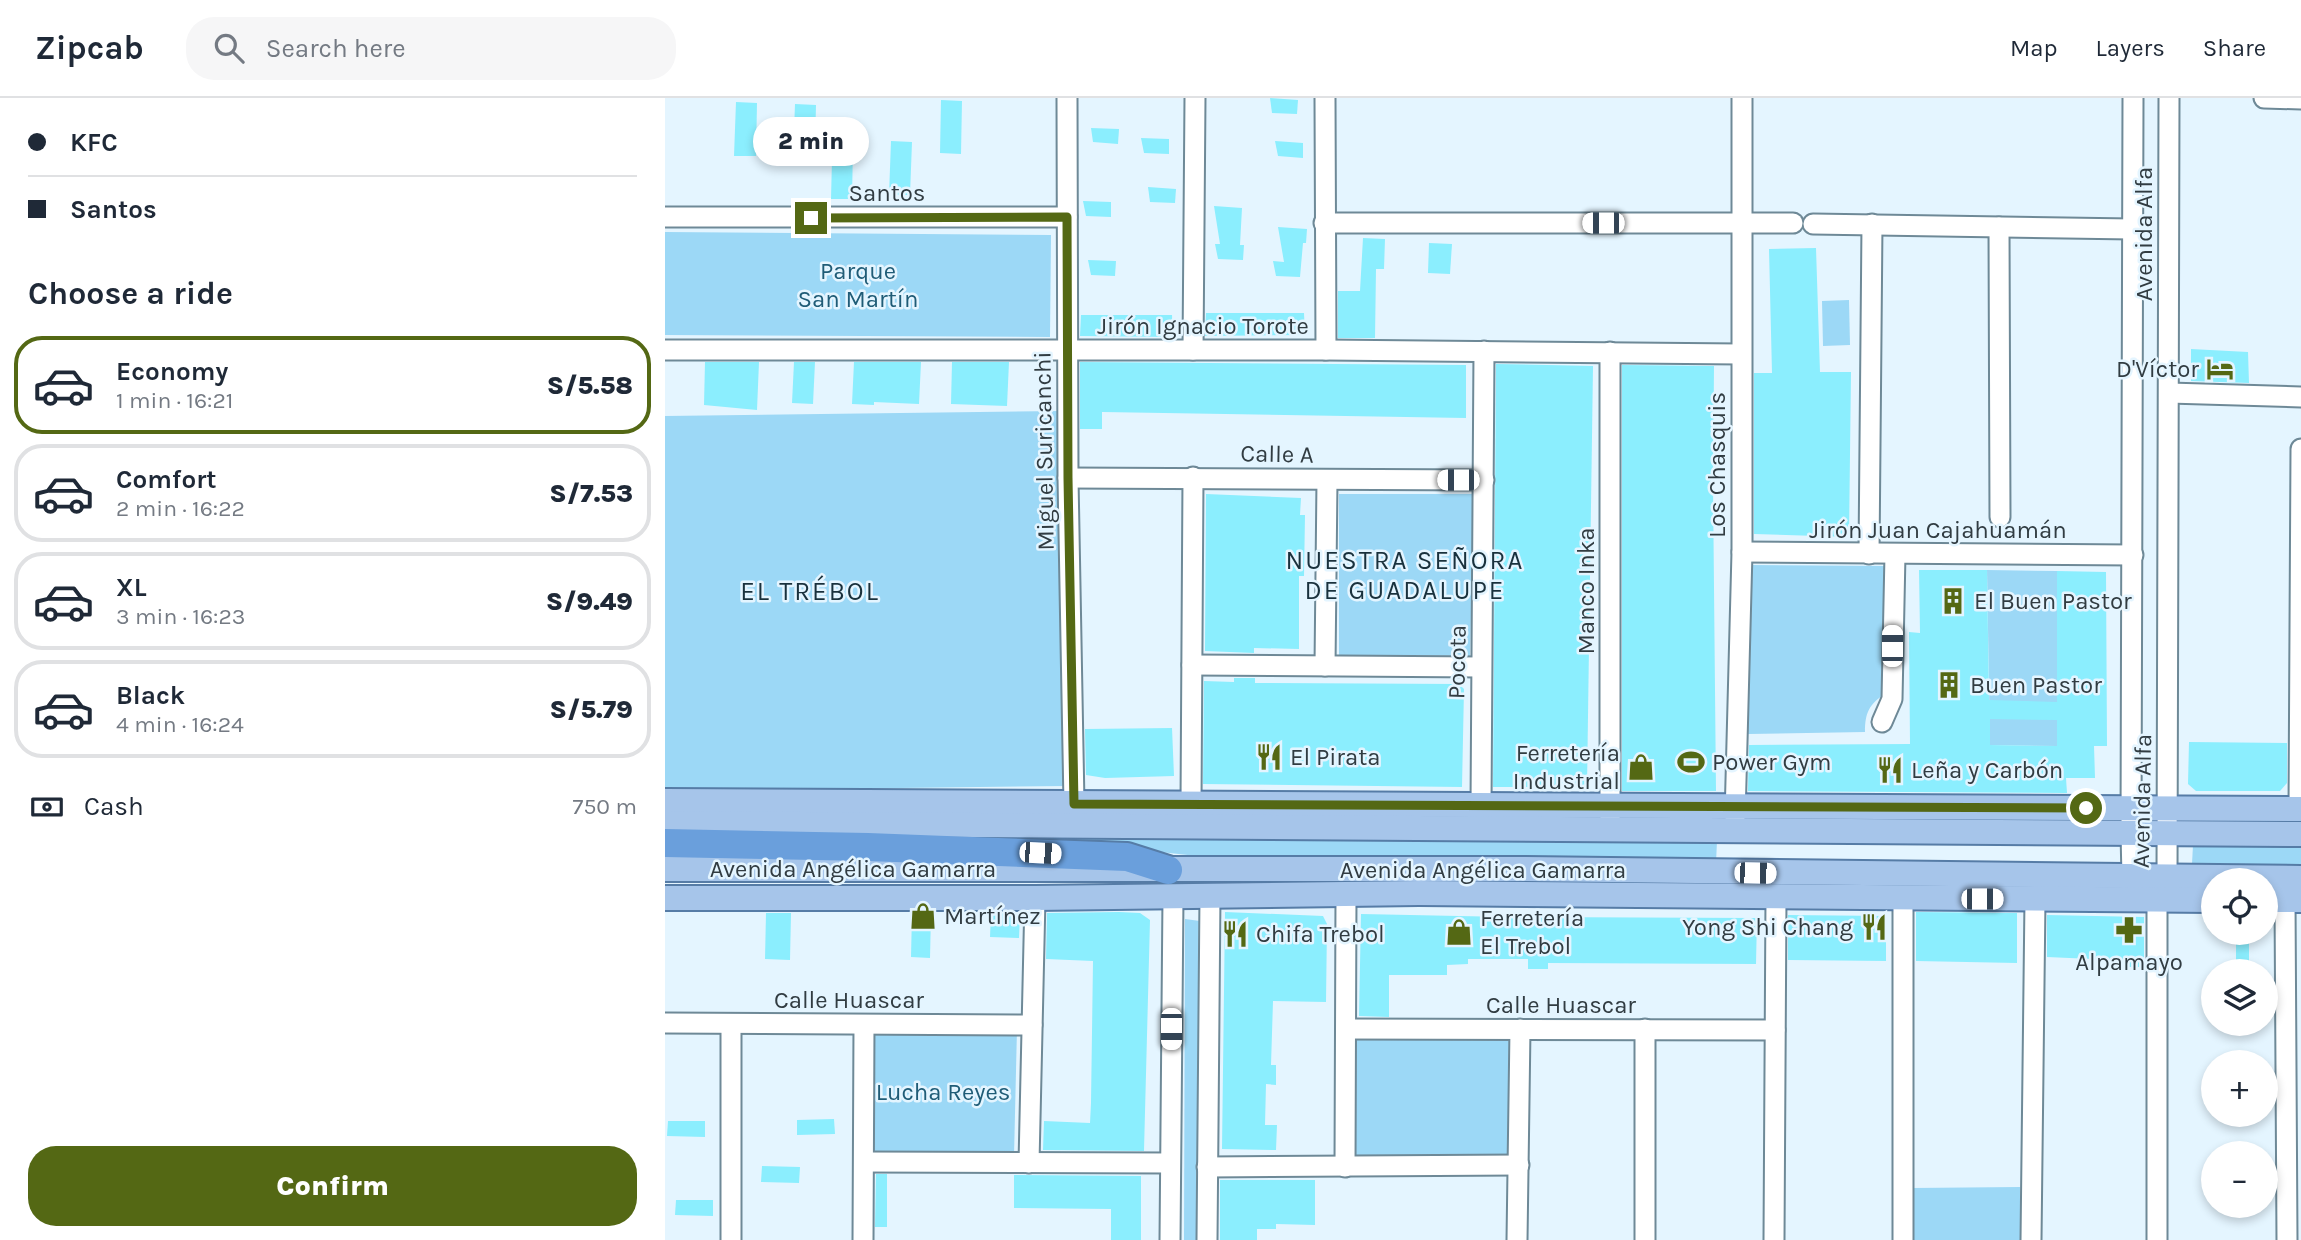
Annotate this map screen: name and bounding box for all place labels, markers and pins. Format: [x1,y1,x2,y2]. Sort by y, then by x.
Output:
hotel icon: D'Víctor [2205,354,2235,384]
place label: D'Víctor [2116,355,2199,383]
building icon: El Buen Pastor [1938,586,1968,616]
place label: El Buen Pastor [1974,587,2132,615]
building icon: Buen Pastor [1934,670,1964,700]
place label: Buen Pastor [1970,671,2102,699]
place label: Ferretería Industrial [1513,739,1620,795]
restaurant icon: El Pirata [1254,742,1284,772]
place label: El Pirata [1290,743,1380,771]
sports icon: Power Gym [1676,747,1706,777]
place label: Power Gym [1712,748,1832,776]
shop icon: Ferretería Industrial [1626,752,1656,782]
restaurant icon: Leña y Carbón [1875,755,1905,785]
place label: Leña y Carbón [1911,756,2063,784]
shop icon: Martínez [908,901,938,931]
place label: Martínez [944,902,1041,930]
place label: Ferretería El Trebol [1480,904,1584,960]
restaurant icon: Yong Shi Chang [1859,912,1889,942]
place label: Yong Shi Chang [1682,913,1853,941]
pharmacy icon: Alpamayo [2114,915,2144,945]
shop icon: Ferretería El Trebol [1444,917,1474,947]
restaurant icon: Chifa Trebol [1220,919,1250,949]
place label: Chifa Trebol [1256,920,1385,948]
place label: Alpamayo [2075,948,2183,976]

